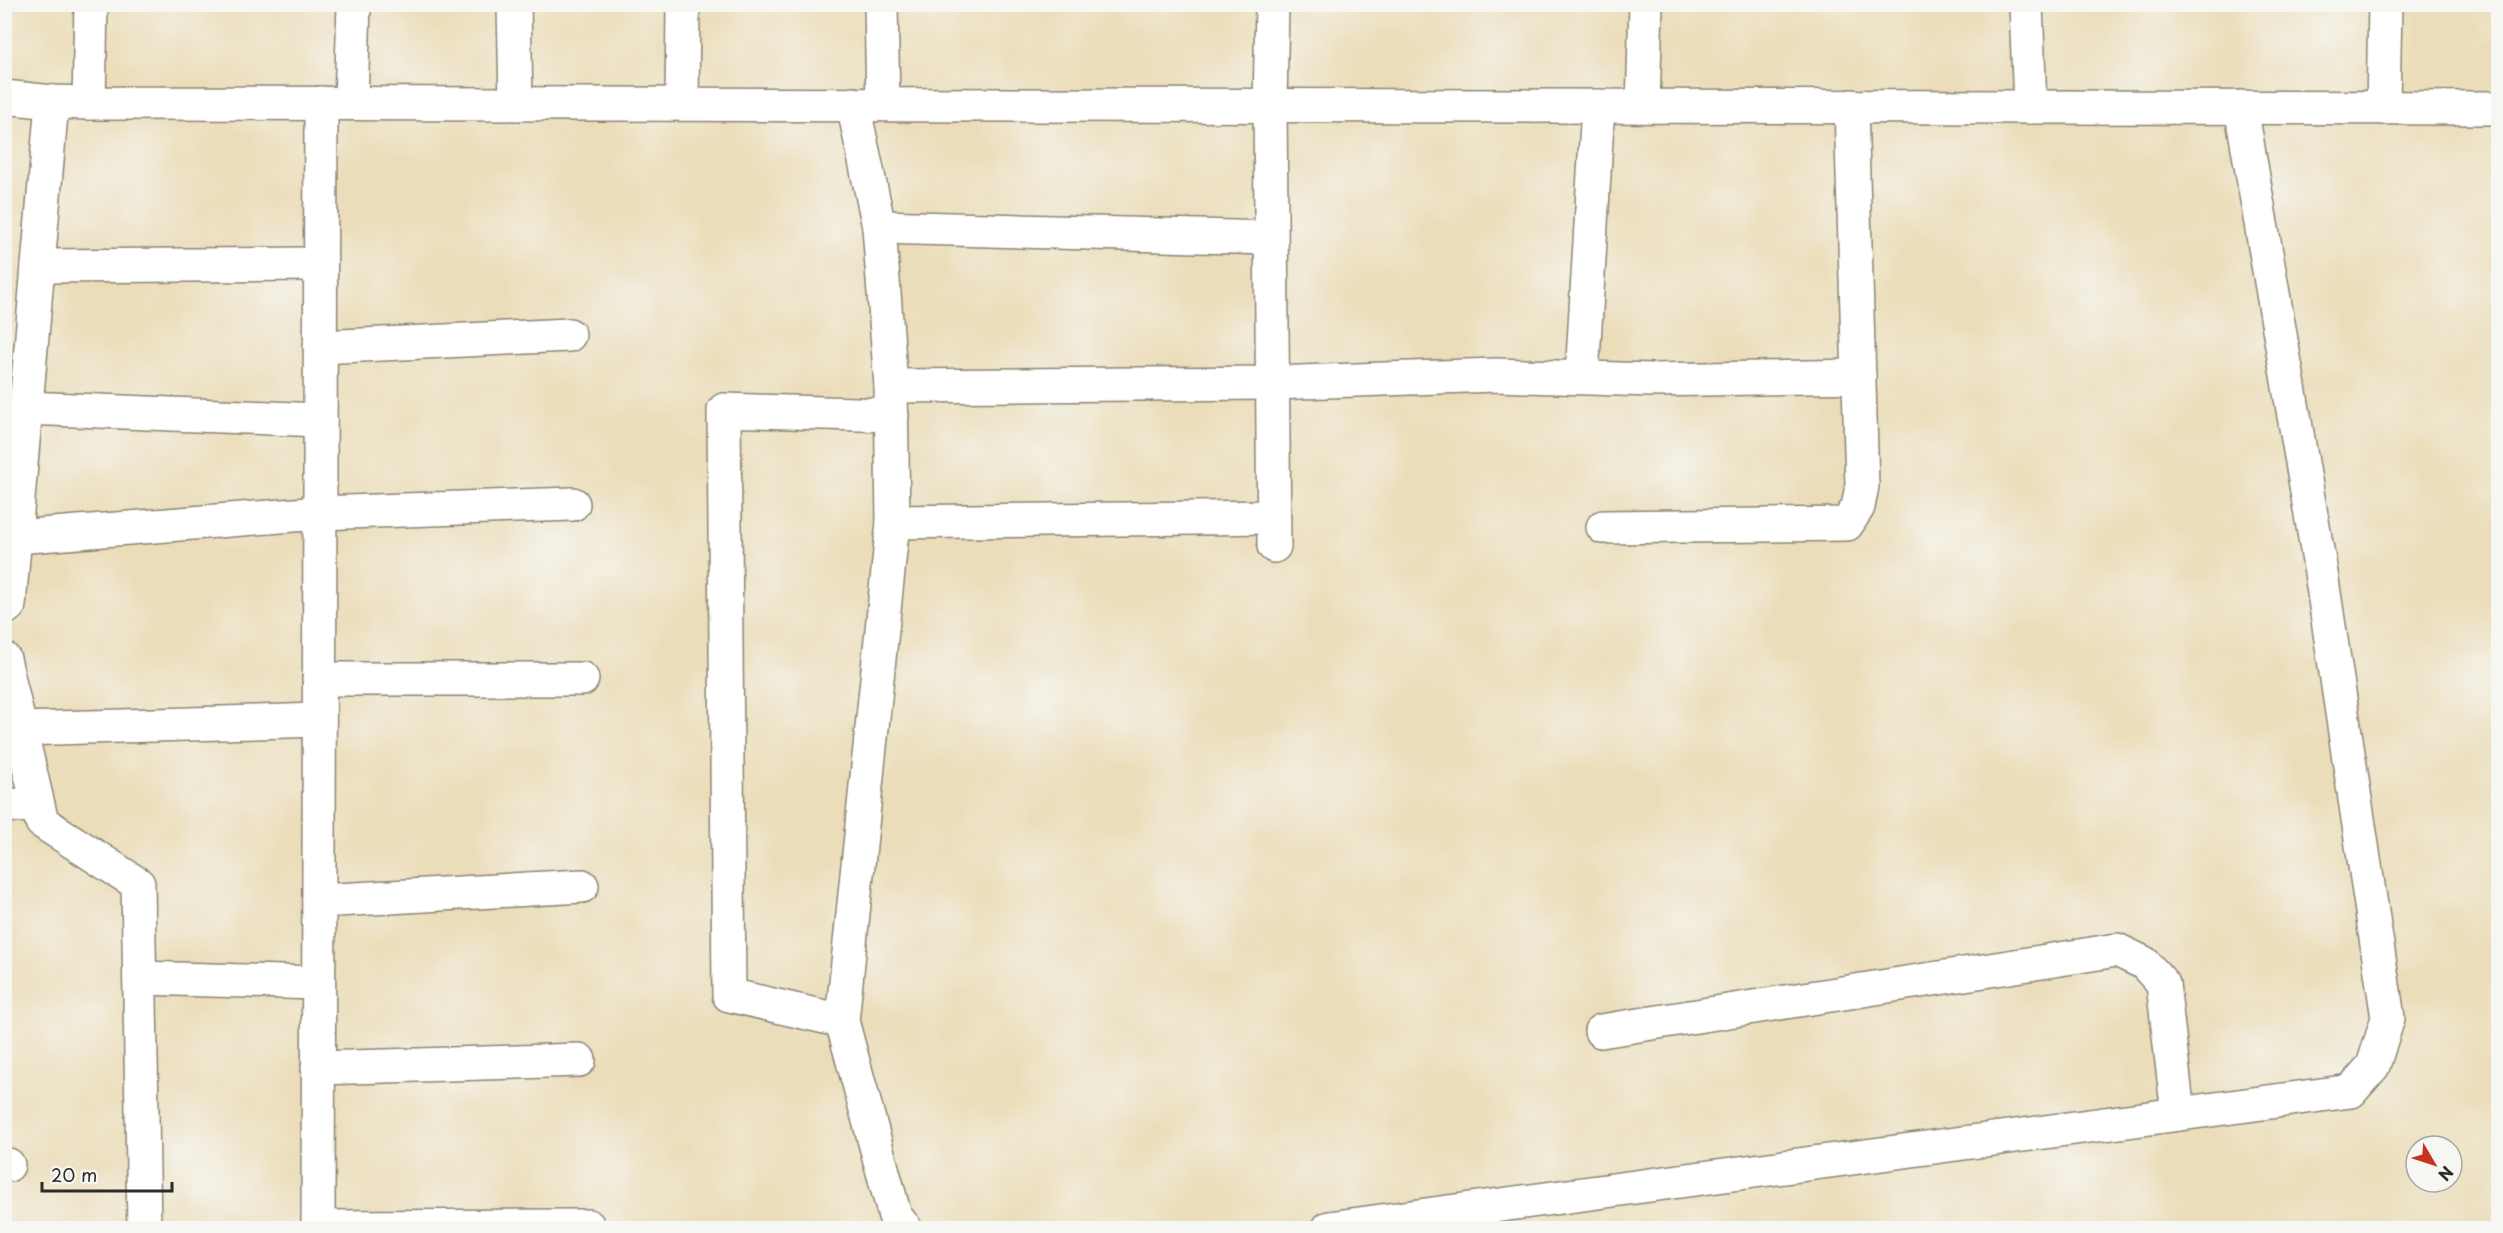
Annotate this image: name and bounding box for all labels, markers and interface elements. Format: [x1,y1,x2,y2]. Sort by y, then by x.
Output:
north arrow [2404,1134,2464,1194]
scale bar [42,1155,172,1193]
text: 20 m [51,1161,97,1188]
text: N [2433,1162,2460,1187]

